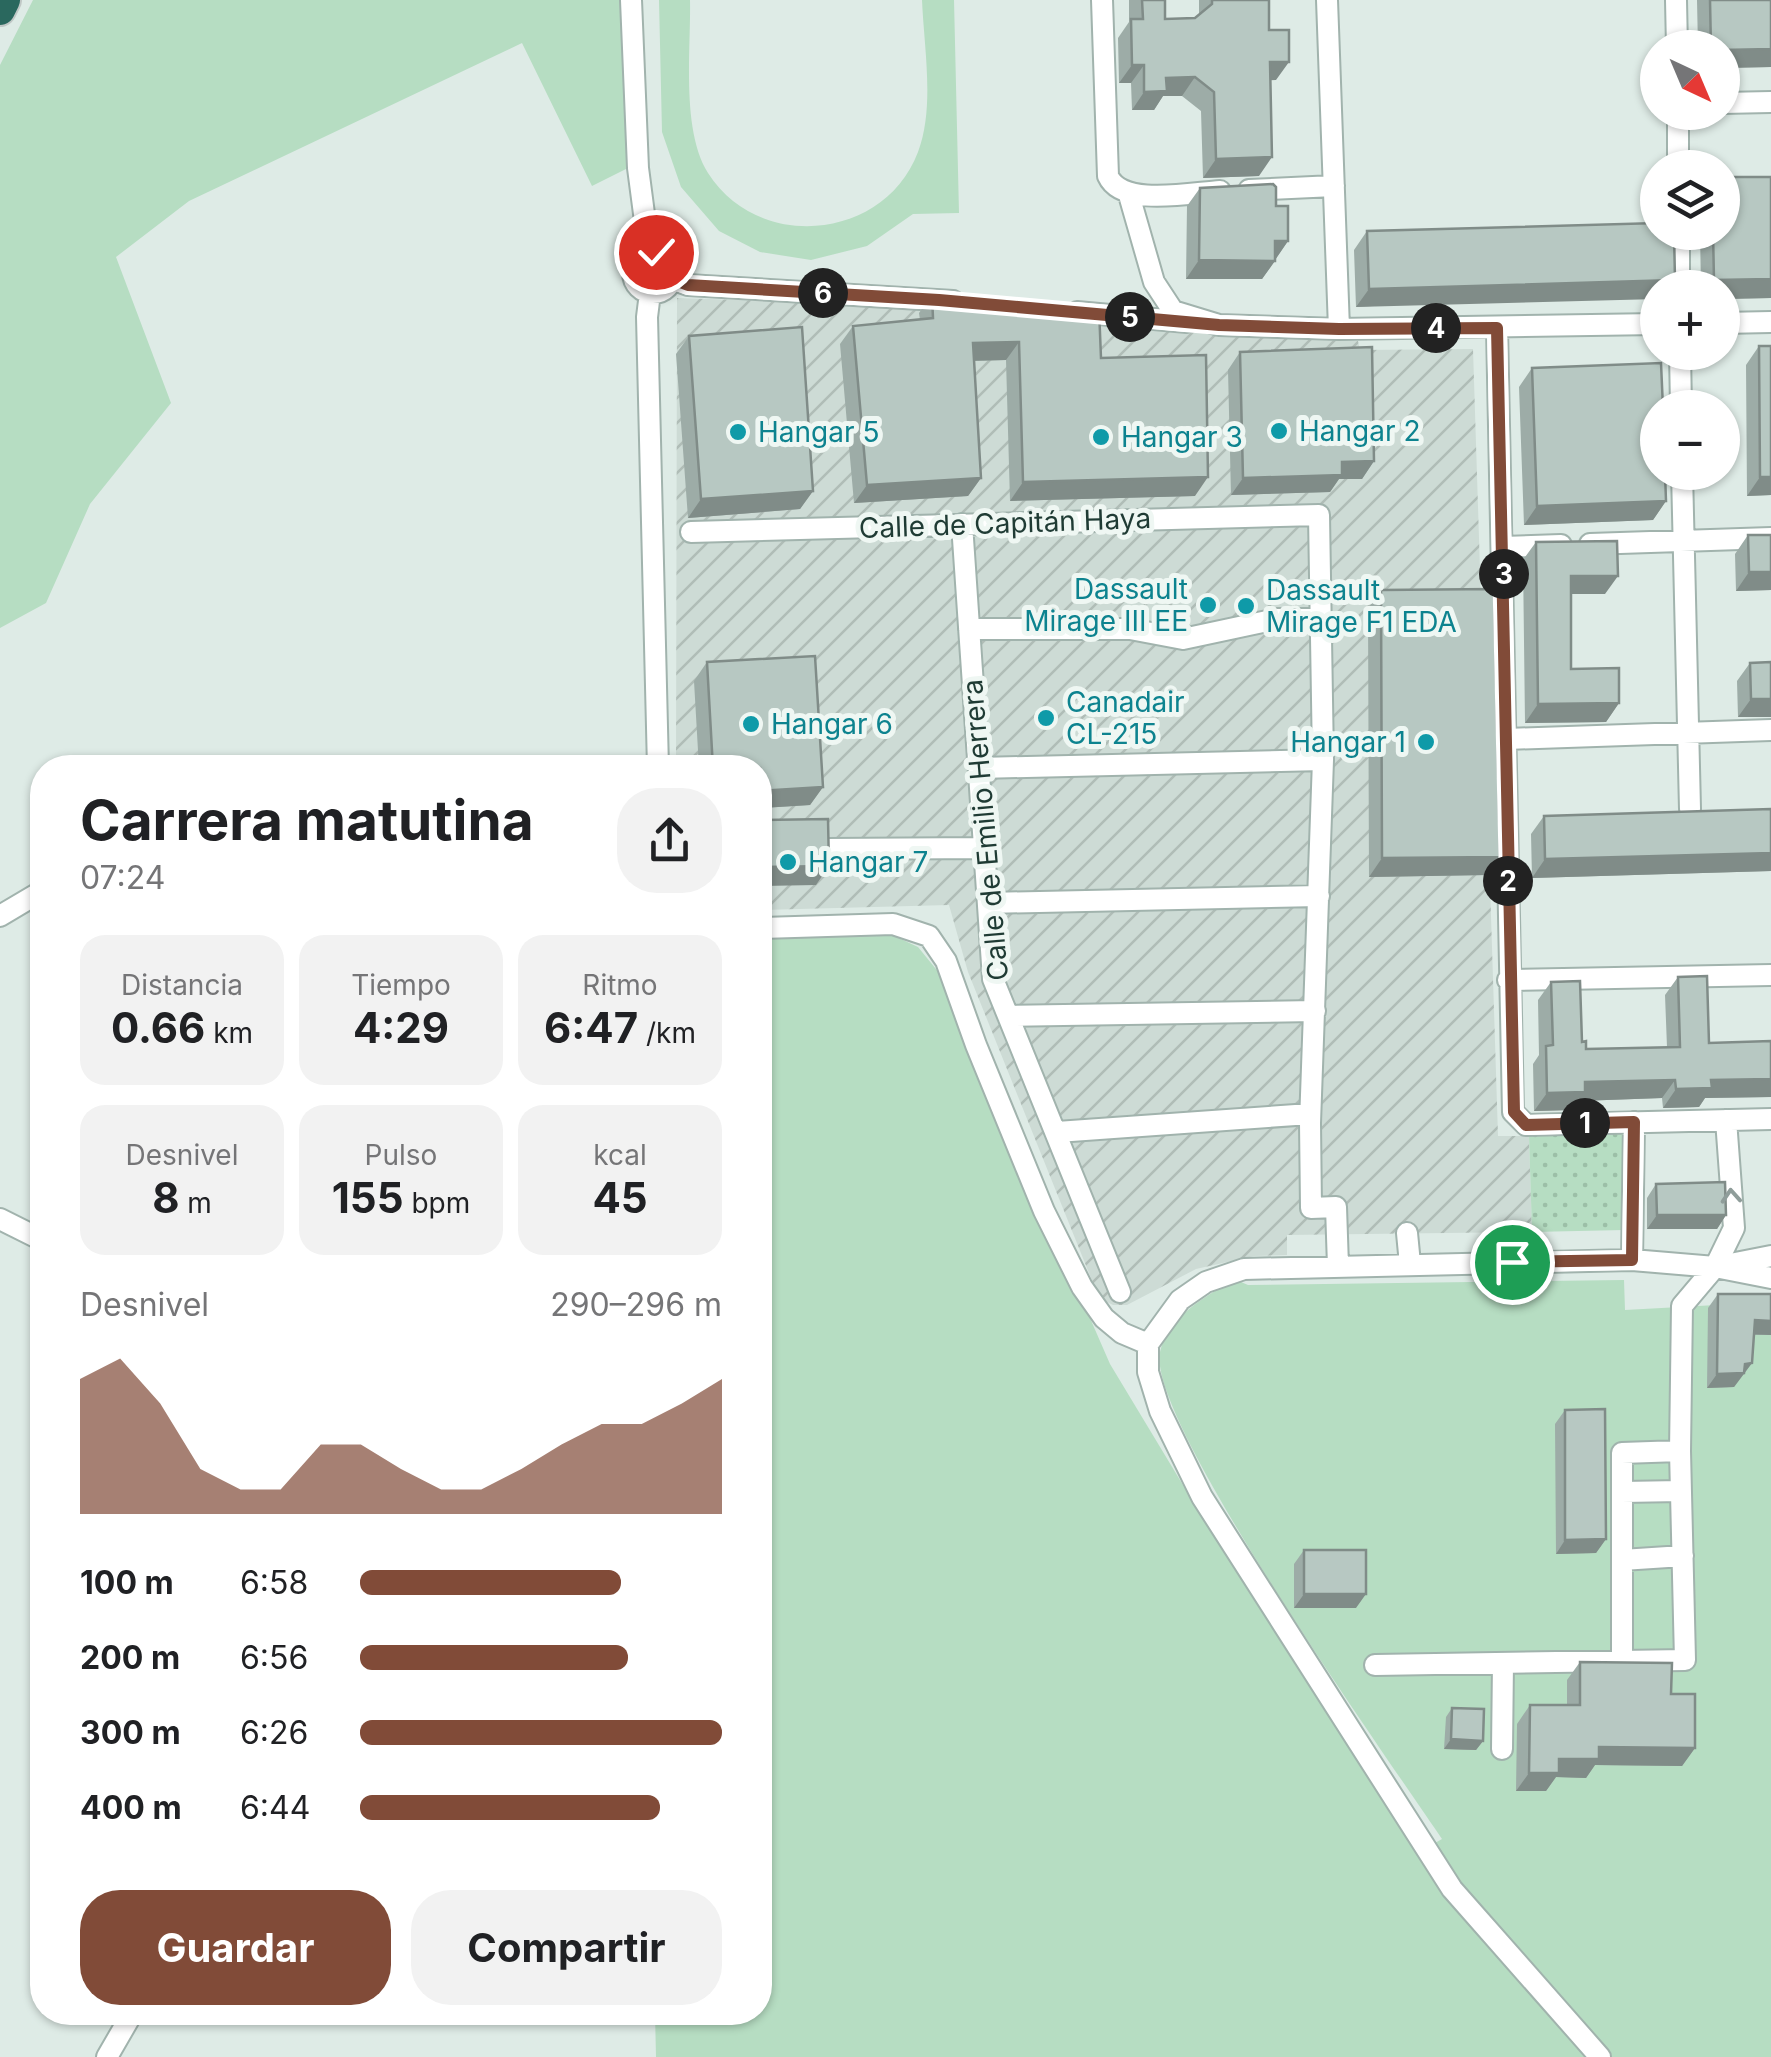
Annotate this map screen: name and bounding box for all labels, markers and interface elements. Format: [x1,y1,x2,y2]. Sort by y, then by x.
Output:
north arrow [1640,30,1740,130]
map controls [1640,30,1740,490]
button: layers [1640,150,1740,250]
pin [614,210,699,295]
icon: check [629,225,684,280]
pin: 6 [798,268,848,318]
button: + [1640,270,1740,370]
text: 6 [814,276,832,310]
pin: 5 [1105,292,1155,342]
text: 5 [1121,300,1139,334]
pin: 4 [1411,303,1461,353]
text: 4 [1427,311,1445,345]
button: − [1640,390,1740,490]
place label: Hangar 2 [1299,414,1420,448]
place label: Hangar 5 [758,415,879,449]
place label: Hangar 3 [1121,420,1243,454]
marker: Hangar 2 [1268,420,1290,442]
marker: Hangar 5 [727,421,749,443]
marker: Hangar 3 [1090,426,1112,448]
street label: Calle de Capitán Haya [858,501,1152,545]
pin: 3 [1479,549,1529,599]
text: 3 [1495,557,1513,591]
place label: Dassault Mirage III EE [1024,572,1188,638]
place label: Dassault Mirage F1 EDA [1266,573,1457,639]
marker: Dassault Mirage III EE [1197,594,1219,616]
marker: Dassault Mirage F1 EDA [1235,595,1257,617]
street label: Calle de Emilio Herrera [955,678,1015,982]
place label: Canadair CL-215 [1066,685,1185,751]
place label: Hangar 6 [771,707,893,741]
marker: Canadair CL-215 [1035,707,1057,729]
marker: Hangar 6 [740,713,762,735]
place label: Hangar 1 [1290,725,1406,759]
marker: Hangar 1 [1415,731,1437,753]
text: Carrera matutina [80,787,534,853]
button: share [617,788,722,893]
place label: Hangar 7 [808,845,928,879]
marker: Hangar 7 [777,851,799,873]
pin: 2 [1483,856,1533,906]
text: 07:24 [80,858,166,897]
text: 2 [1499,864,1517,898]
text: Distancia [121,968,243,1002]
text: Tiempo [351,968,451,1002]
text: Ritmo [582,968,658,1002]
text: 0.66 [111,1002,205,1053]
text: 4:29 [353,1002,449,1053]
text: 6:47 [544,1002,638,1053]
text: km [205,1016,253,1050]
text: /km [638,1016,696,1050]
pin: 1 [1560,1098,1610,1148]
text: 1 [1579,1106,1591,1140]
text: Desnivel [126,1138,238,1172]
text: Pulso [365,1138,437,1172]
text: kcal [593,1138,647,1172]
text: 8 [152,1172,179,1223]
text: 155 [332,1172,404,1223]
text: 45 [592,1172,648,1223]
text: m [179,1186,212,1220]
text: bpm [404,1186,470,1220]
one-way arrow [1721,1187,1742,1203]
pin [1470,1220,1555,1305]
icon: arrive [1485,1235,1540,1290]
text: Desnivel [80,1285,209,1324]
text: 290–296 m [550,1285,722,1324]
text: 100 m [80,1563,174,1602]
text: 6:58 [240,1563,308,1602]
text: 200 m [80,1638,180,1677]
text: 6:56 [240,1638,308,1677]
text: 300 m [80,1713,181,1752]
text: 6:26 [240,1713,308,1752]
text: 400 m [80,1788,182,1827]
text: 6:44 [240,1788,310,1827]
button: Guardar [80,1890,391,2005]
button: Compartir [411,1890,722,2005]

